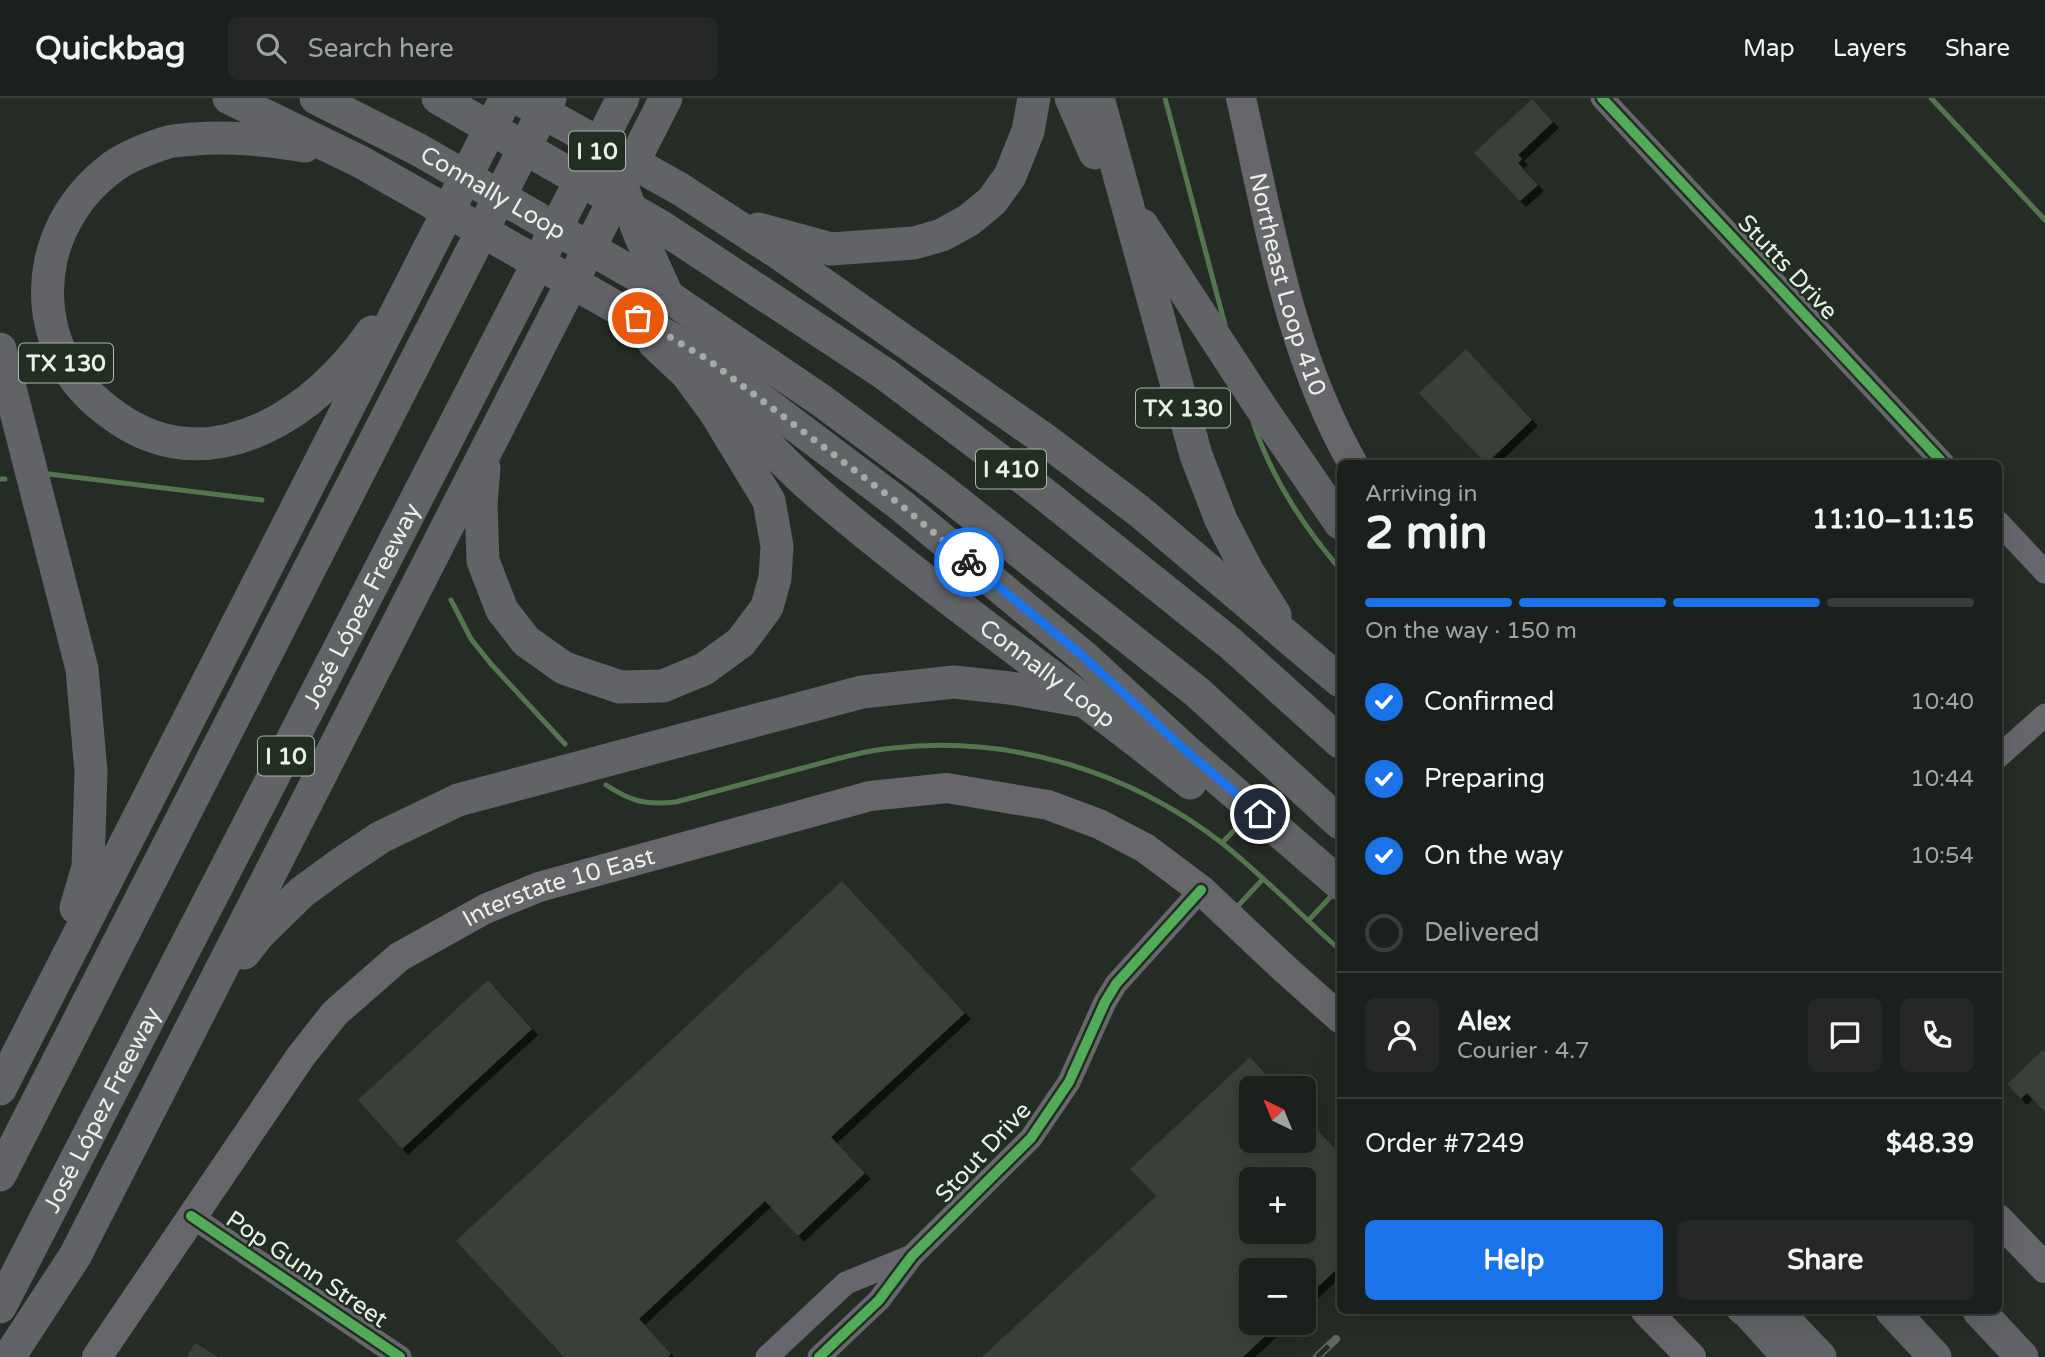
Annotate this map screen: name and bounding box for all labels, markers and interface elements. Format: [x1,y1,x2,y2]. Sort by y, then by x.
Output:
search box [228,17,718,80]
text: Quickbag [35,29,186,68]
icon: search [252,29,290,67]
text: Search here [308,33,454,64]
text: Map [1743,34,1795,63]
text: Layers [1833,34,1907,63]
text: Share [1945,34,2010,63]
road number: I 10 [569,132,625,170]
street label: Connally Loop [415,140,571,246]
street label: Northeast Loop 410 [1243,170,1332,400]
street label: Stutts Drive [1732,209,1844,326]
pin [608,288,668,348]
icon: bag [619,299,657,337]
road number: TX 130 [19,344,113,382]
road number: TX 130 [1136,388,1230,428]
road number: I 410 [976,450,1046,488]
text: Arriving in [1365,480,1478,508]
street label: José López Freeway [297,498,427,714]
text: 11:10–11:15 [1812,504,1974,535]
text: 2 min [1365,506,1488,561]
courier [934,527,1004,597]
icon: bike [950,543,988,581]
street label: Connally Loop [974,613,1121,734]
text: On the way · 150 m [1365,617,1577,645]
icon: check [1365,683,1403,721]
text: Confirmed [1424,686,1554,717]
text: 10:40 [1910,688,1974,716]
road number: I 10 [258,736,314,776]
icon: check [1365,760,1403,798]
text: Preparing [1424,763,1545,794]
text: 10:44 [1910,765,1974,793]
pin [1230,784,1290,844]
icon: home [1241,795,1279,833]
icon: check [1365,837,1403,875]
text: On the way [1424,840,1564,871]
street label: Interstate 10 East [458,842,658,934]
text: 10:54 [1910,842,1974,870]
text: Delivered [1424,917,1540,948]
button: person [1365,998,1439,1072]
button: chat [1808,998,1882,1072]
button: phone [1900,998,1974,1072]
street label: José López Freeway [37,1002,167,1218]
text: Alex [1457,1006,1511,1037]
text: Courier · 4.7 [1457,1037,1590,1065]
north arrow [1239,1076,1316,1153]
map controls [1239,1076,1316,1335]
street label: Stout Drive [929,1096,1037,1209]
text: Order #7249 [1365,1128,1525,1159]
text: $48.39 [1886,1128,1974,1159]
button: + [1239,1167,1316,1244]
street label: Pop Gunn Street [220,1205,393,1334]
button: Help [1365,1220,1663,1300]
button: Share [1677,1220,1974,1300]
button: − [1239,1258,1316,1335]

